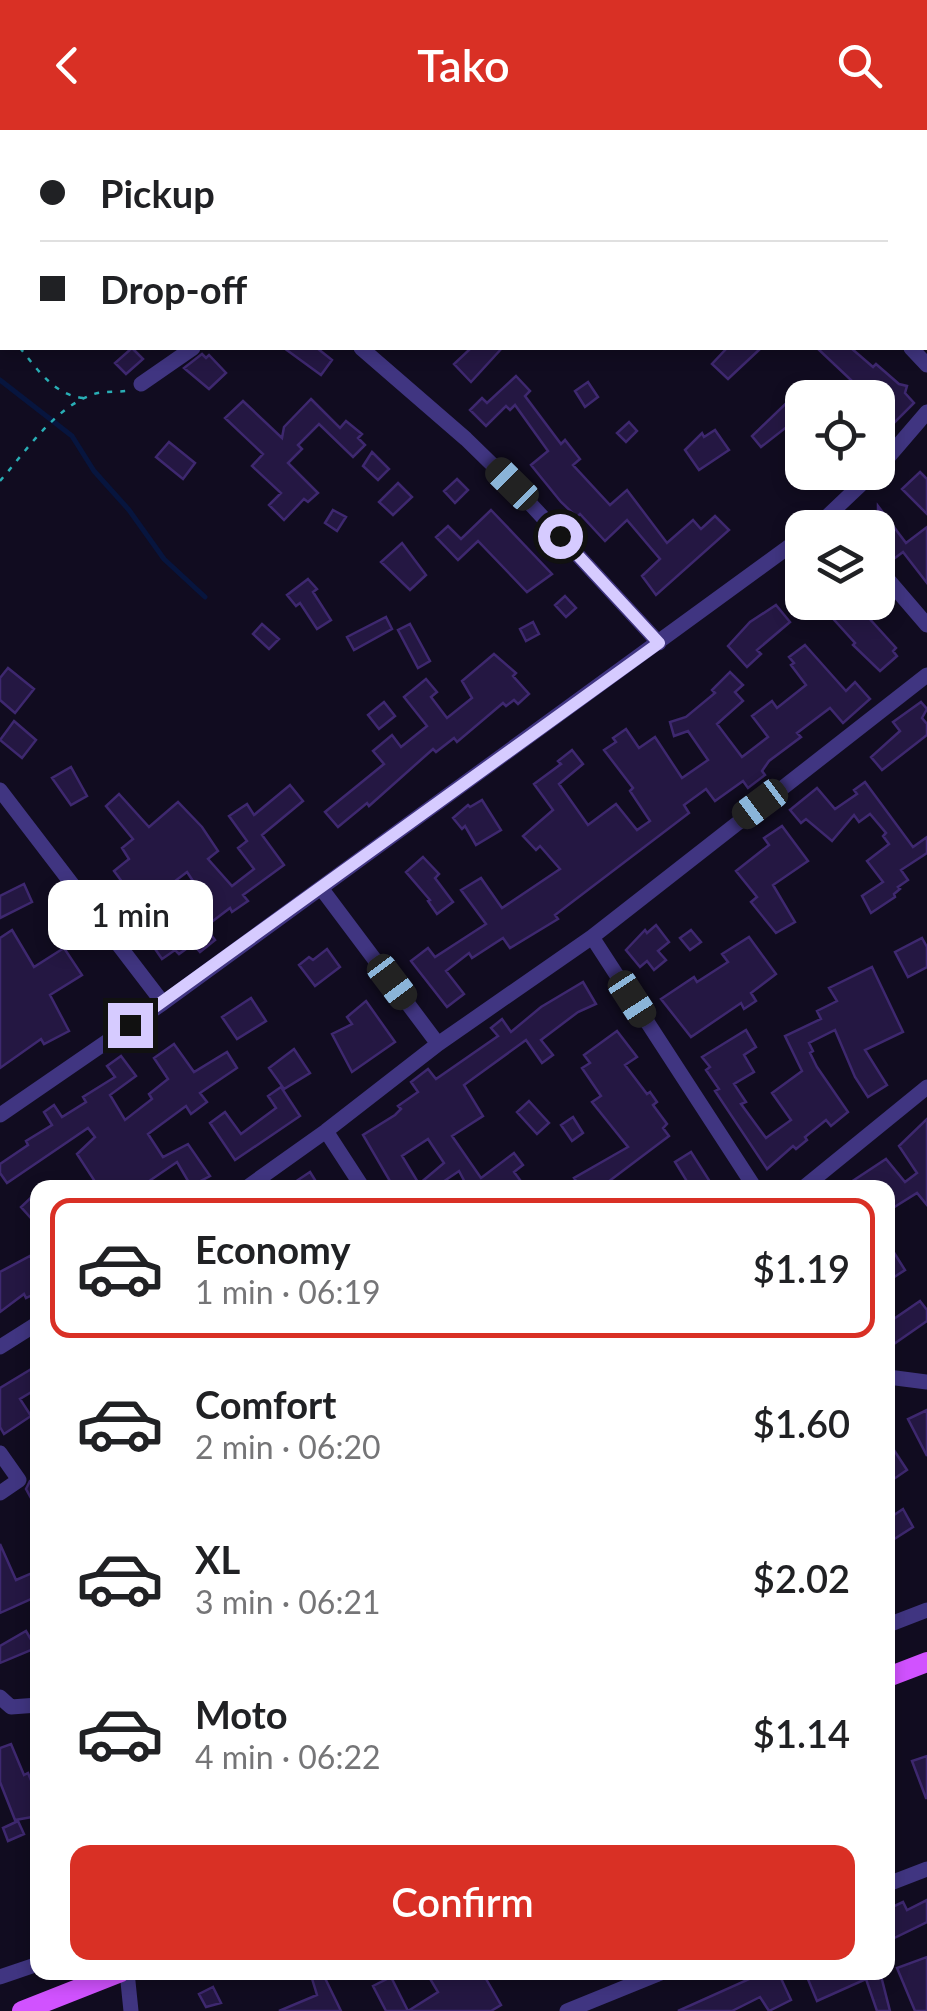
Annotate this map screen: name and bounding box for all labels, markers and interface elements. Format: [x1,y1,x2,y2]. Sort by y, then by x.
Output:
icon: back [40,38,95,93]
text: Tako [417,38,510,92]
icon: search [832,38,887,93]
text: Pickup [100,170,215,216]
text: Drop-off [100,266,247,312]
map controls [785,380,895,620]
button: locate [785,380,895,490]
car [480,452,544,516]
button: layers [785,510,895,620]
route start [538,514,583,559]
car [727,774,793,834]
callout: 1 min [48,880,212,950]
text: 1 min [91,895,170,934]
car [362,949,422,1015]
car [603,966,661,1032]
route end [108,1003,153,1048]
icon: car [75,1223,165,1313]
text: Economy [195,1226,350,1272]
text: $1.19 [753,1245,850,1291]
text: 1 min · 06:19 [195,1272,381,1311]
icon: car [75,1378,165,1468]
text: Comfort [195,1381,336,1427]
text: $1.60 [753,1400,850,1446]
text: 2 min · 06:20 [195,1427,381,1466]
icon: car [75,1533,165,1623]
text: XL [195,1536,240,1582]
text: $2.02 [753,1555,850,1601]
text: 3 min · 06:21 [195,1582,381,1621]
icon: car [75,1688,165,1778]
text: Moto [195,1691,288,1737]
text: $1.14 [753,1710,850,1756]
text: 4 min · 06:22 [195,1737,381,1776]
button: Confirm [70,1845,855,1960]

